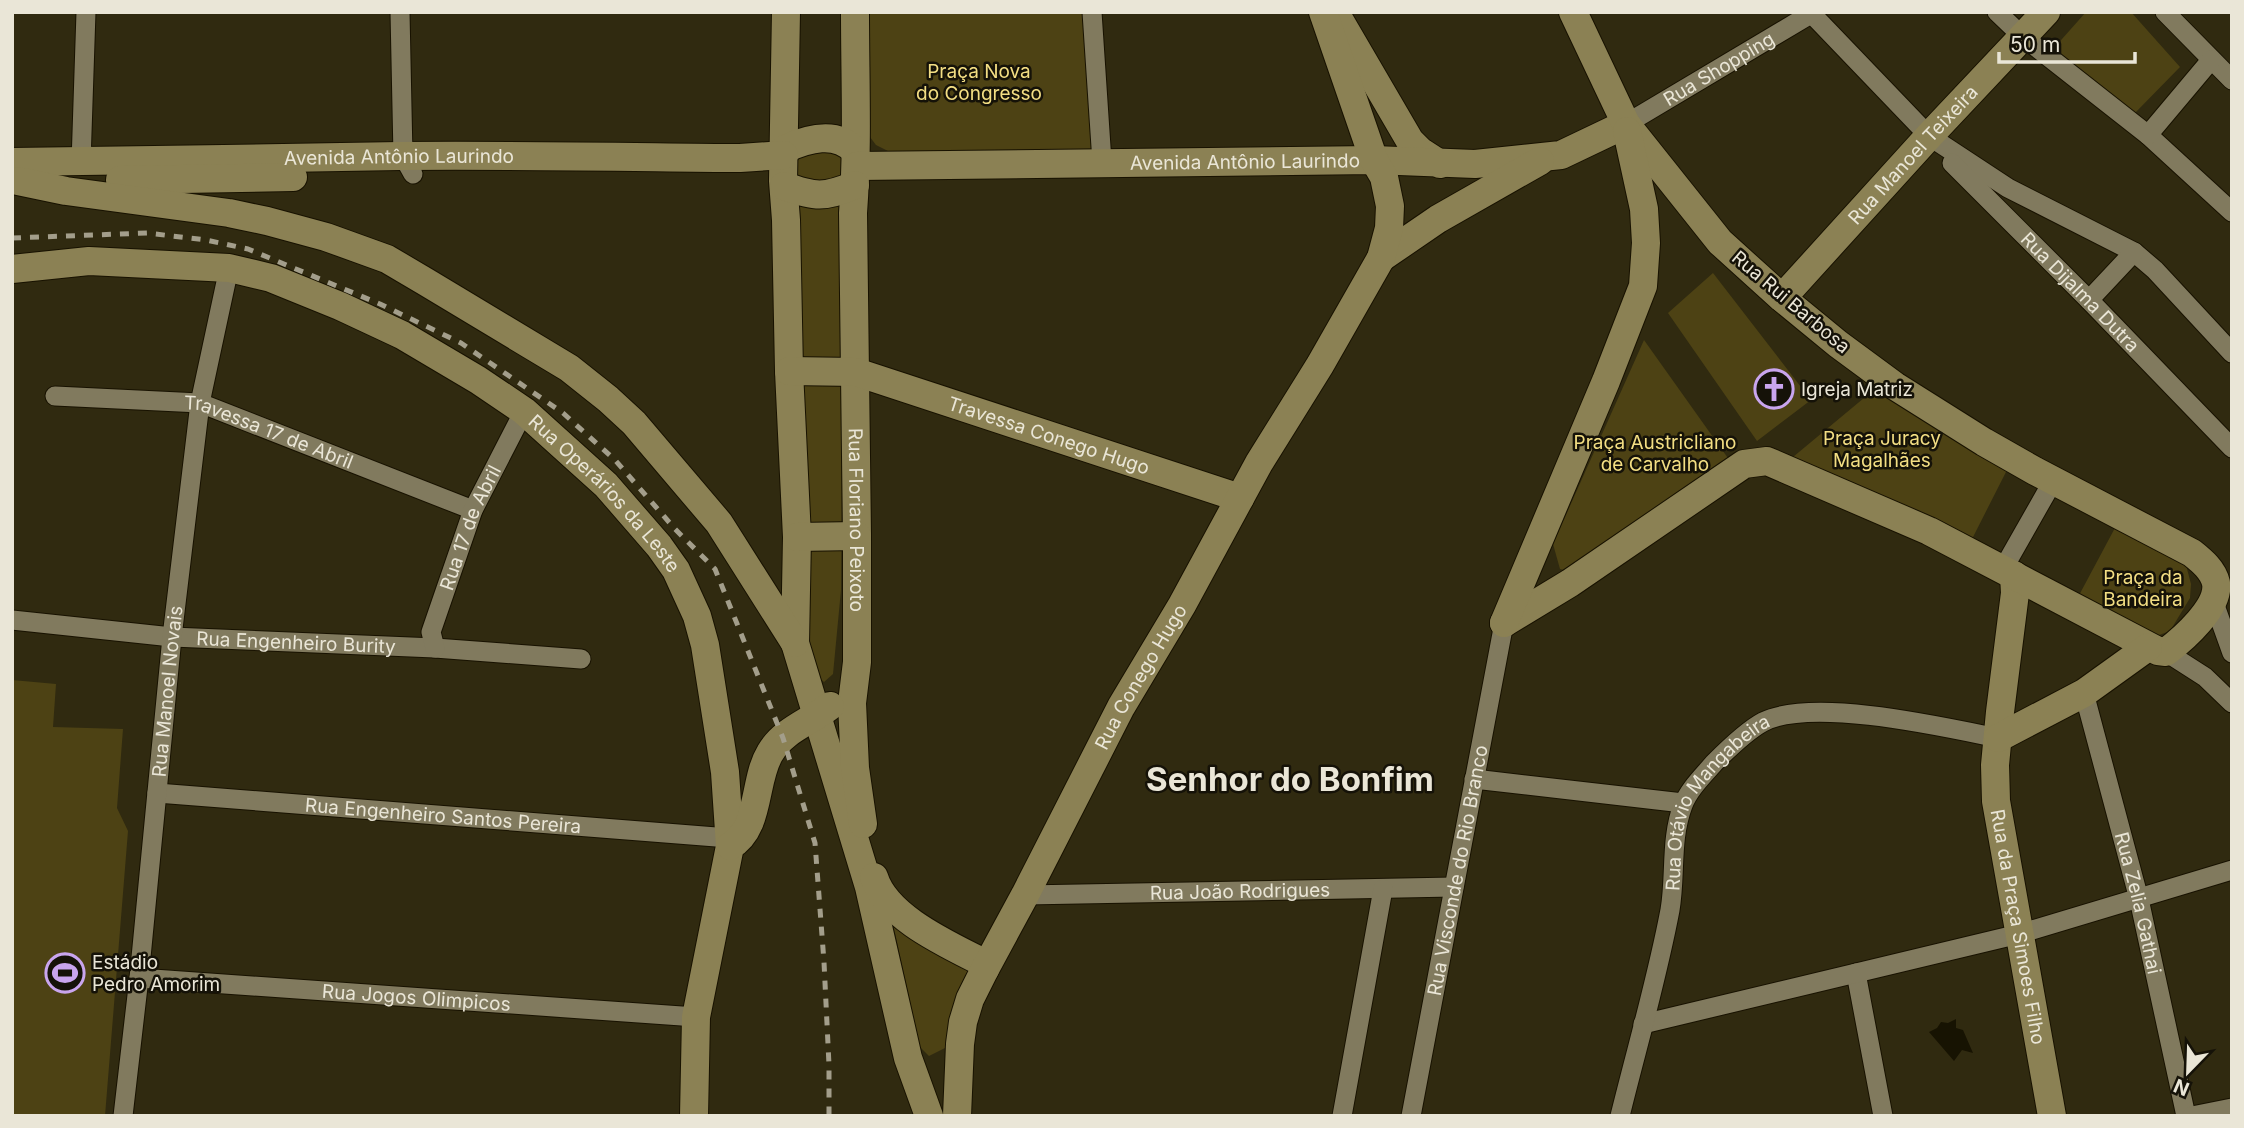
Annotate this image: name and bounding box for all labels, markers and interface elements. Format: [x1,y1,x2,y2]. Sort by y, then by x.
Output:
scale bar [1999,21,2136,65]
street label: Rua Shopping [1659,27,1778,111]
text: 50 m [2010,32,2060,57]
park label: Praça Nova do Congresso [916,60,1042,105]
street label: Rua Manoel Teixeira [1843,80,1982,229]
street label: Avenida Antônio Laurindo [284,144,514,169]
street label: Avenida Antônio Laurindo [1130,149,1360,174]
street label: Rua Dijalma Dutra [2016,227,2144,357]
street label: Rua Rui Barbosa [1727,246,1855,358]
church icon: Igreja Matriz [1753,368,1795,410]
place label: Igreja Matriz [1801,378,1913,401]
street label: Travessa 17 de Abril [184,391,357,473]
street label: Travessa Conego Hugo [945,392,1153,479]
street label: Rua Operários da Leste [524,410,685,577]
park label: Praça Juracy Magalhães [1823,427,1941,472]
street label: Rua Floriano Peixoto [844,428,869,612]
park label: Praça Austricliano de Carvalho [1574,431,1737,476]
street label: Rua 17 de Abril [435,461,506,593]
park label: Praça da Bandeira [2103,566,2183,611]
street label: Rua Conego Hugo [1090,600,1191,753]
street label: Rua Manoel Novais [147,604,187,778]
street label: Rua Engenheiro Burity [196,627,397,658]
street label: Rua Otávio Mangabeira [1661,709,1773,891]
street label: Rua Visconde do Rio Branco [1422,743,1492,998]
district label: Senhor do Bonfim [1146,759,1434,799]
street label: Rua Engenheiro Santos Pereira [304,793,582,838]
street label: Rua da Praça Simoes Filho [1986,807,2051,1046]
street label: Rua Zelia Gathai [2110,829,2166,976]
street label: Rua João Rodrigues [1150,878,1330,904]
place label: Estádio Pedro Amorim [92,951,220,996]
sports icon: Estádio Pedro Amorim [44,952,86,994]
street label: Rua Jogos Olimpicos [321,979,511,1015]
north arrow [2153,1037,2223,1107]
text: N [2170,1074,2193,1101]

